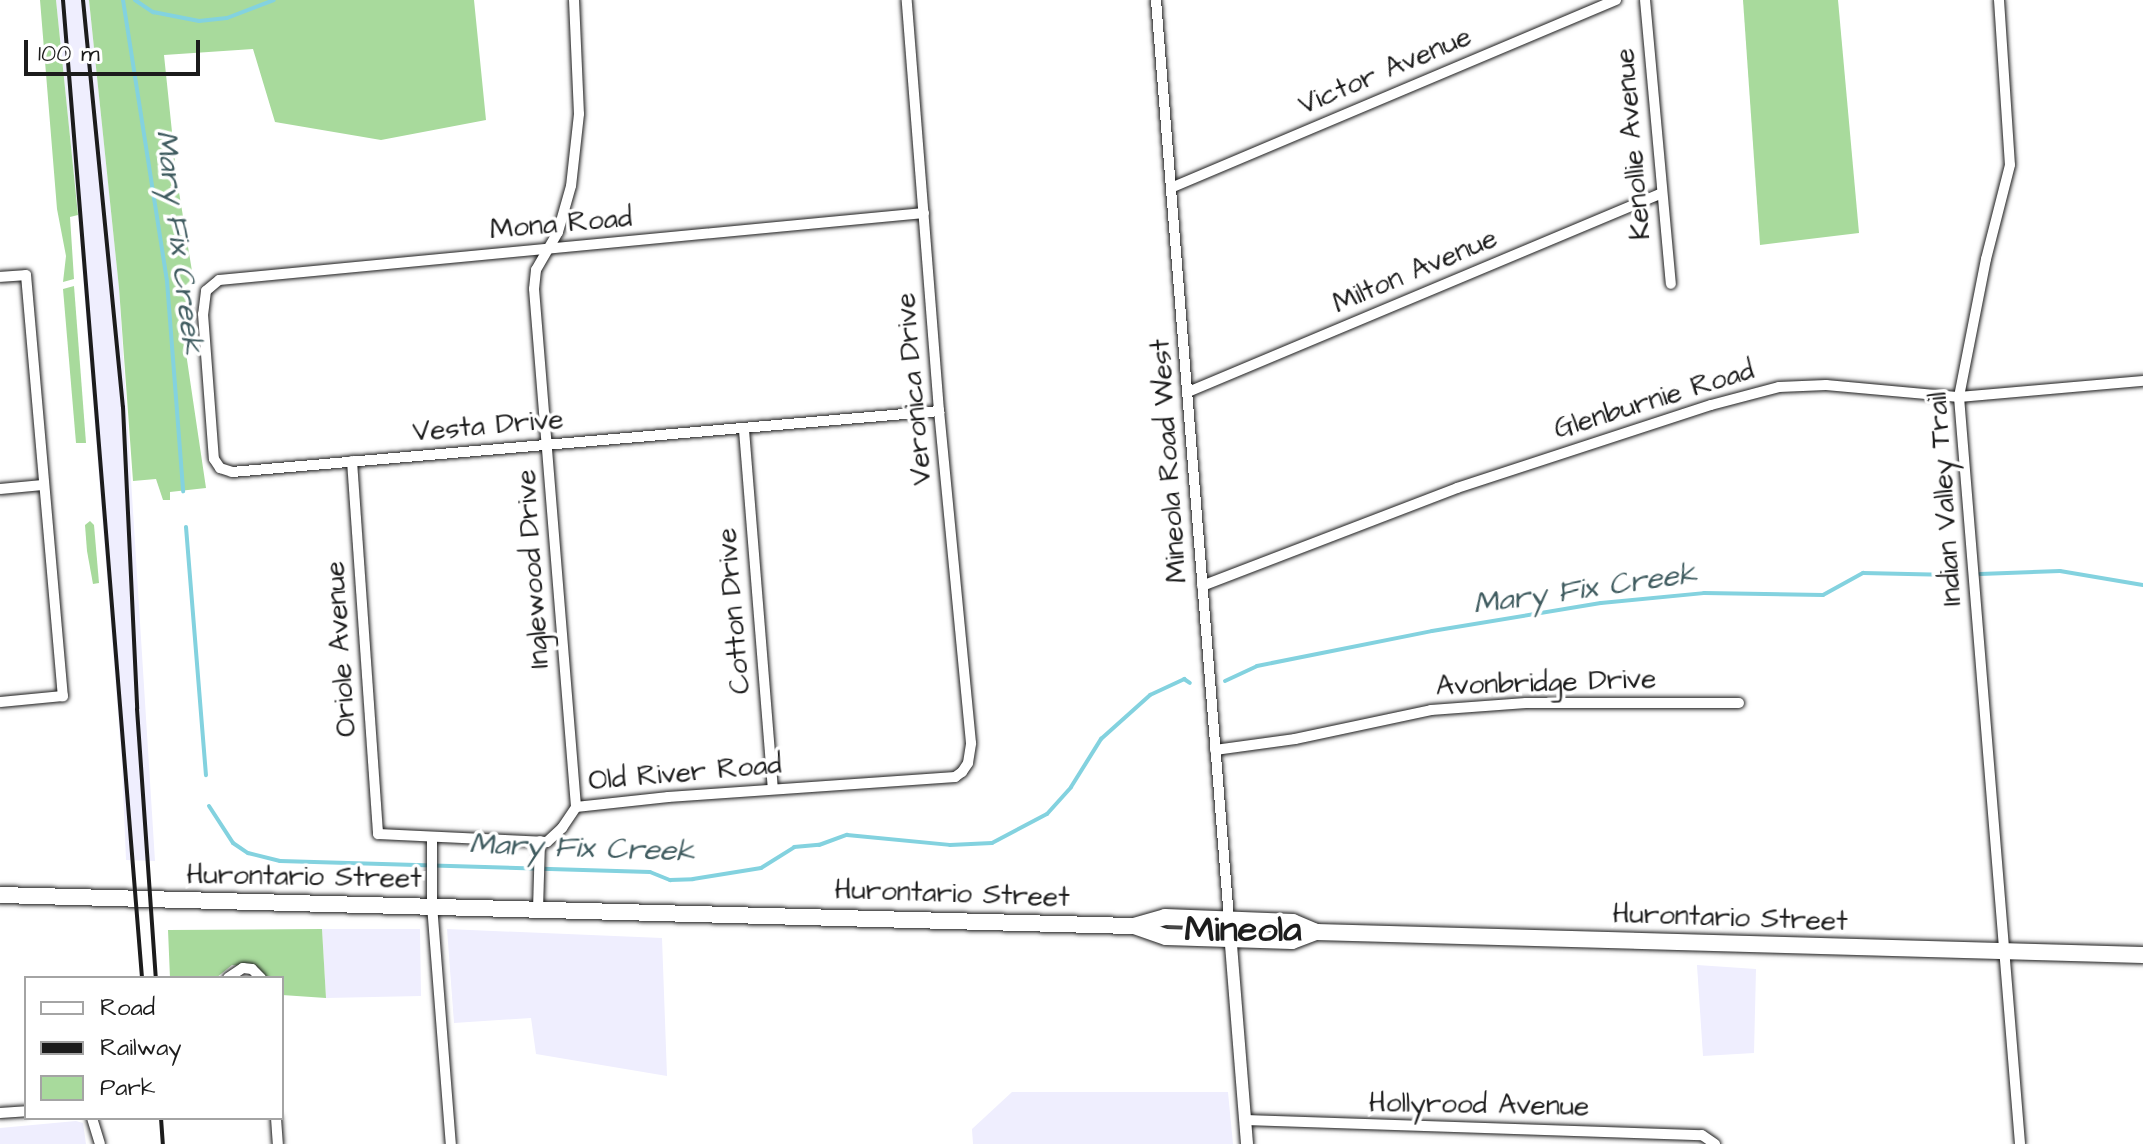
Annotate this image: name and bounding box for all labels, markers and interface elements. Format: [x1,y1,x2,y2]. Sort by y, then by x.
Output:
street label: Victor Avenue [1294,20,1476,122]
scale bar [28,24,204,74]
text: 100 m [38,37,100,71]
street label: Kenollie Avenue [1608,47,1658,241]
water label: Mary Fix Creek [147,128,211,356]
street label: Mona Road [488,201,634,247]
street label: Milton Avenue [1328,221,1502,321]
street label: Veronica Drive [889,291,939,487]
street label: Mineola Road West [1144,338,1194,584]
street label: Glenburnie Road [1550,354,1758,446]
street label: Indian Valley Trail [1921,391,1969,607]
street label: Vesta Drive [411,403,565,449]
street label: Inglewood Drive [509,468,557,670]
street label: Cotton Drive [710,527,758,695]
water label: Mary Fix Creek [1471,556,1699,622]
street label: Oriole Avenue [318,560,364,738]
street label: Avonbridge Drive [1435,662,1657,704]
street label: Old River Road [587,748,783,798]
water label: Mary Fix Creek [469,826,695,870]
street label: Hurontario Street [186,858,422,896]
street label: Hurontario Street [834,873,1070,915]
street label: Hurontario Street [1612,897,1848,939]
district label: Mineola [1185,908,1301,952]
legend [24,976,284,1120]
text: Road [100,991,155,1025]
text: Railway [100,1031,182,1065]
text: Park [100,1071,156,1105]
street label: Hollyrood Avenue [1369,1086,1589,1124]

